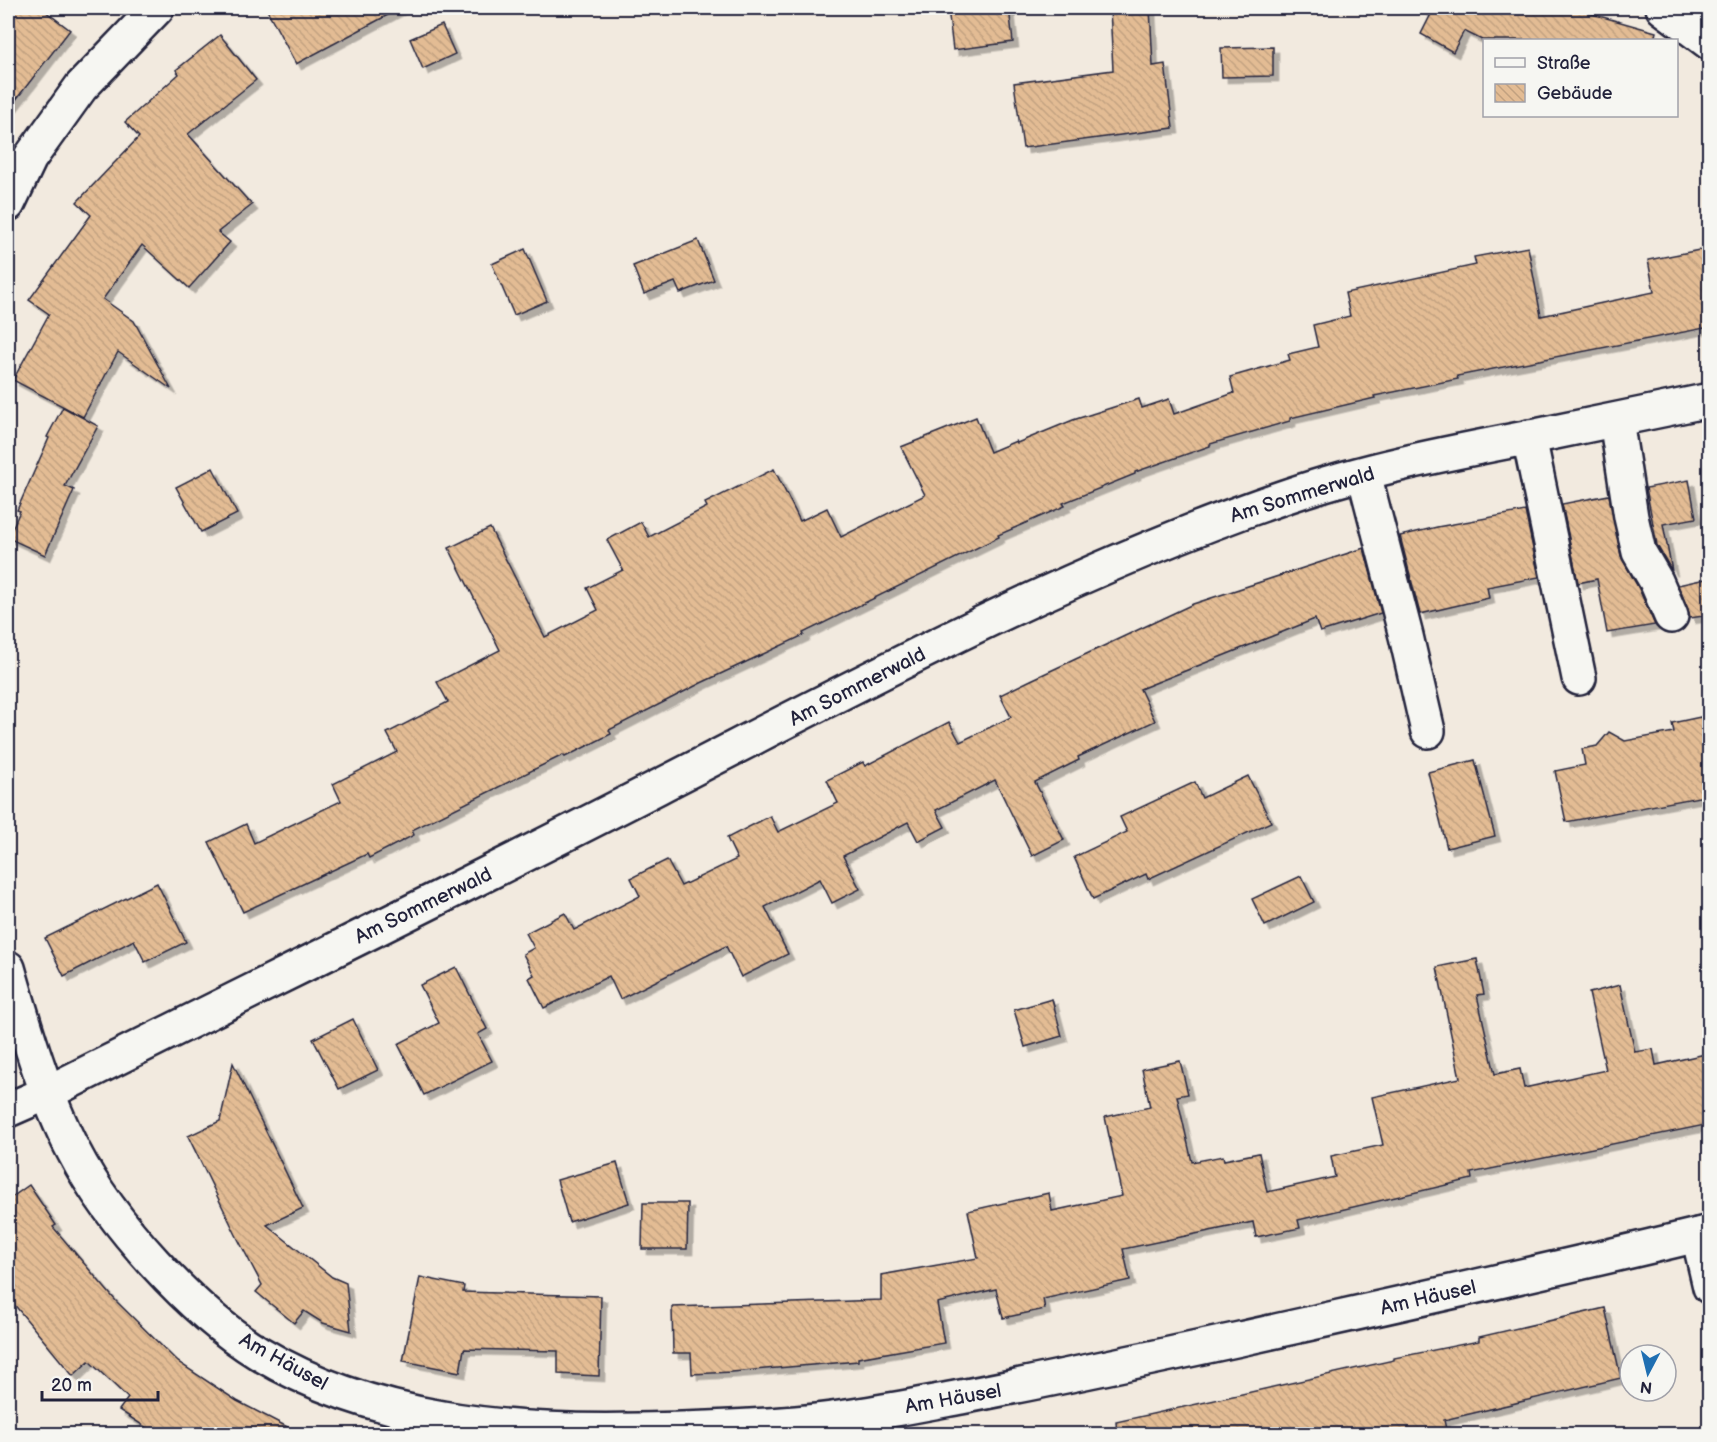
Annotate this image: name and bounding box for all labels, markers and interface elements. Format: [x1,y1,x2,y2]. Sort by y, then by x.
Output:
legend [1483,39,1678,117]
text: Straße [1537,53,1591,74]
text: Gebäude [1537,83,1613,104]
street label: Am Sommerwald [1227,462,1377,528]
street label: Am Sommerwald [785,642,930,732]
street label: Am Sommerwald [351,862,496,950]
street label: Am Häusel [1378,1275,1478,1321]
street label: Am Häusel [235,1328,332,1396]
north arrow [1618,1343,1678,1403]
scale bar [42,1364,158,1402]
text: 20 m [51,1375,92,1396]
text: N [1639,1376,1653,1397]
street label: Am Häusel [903,1379,1003,1419]

